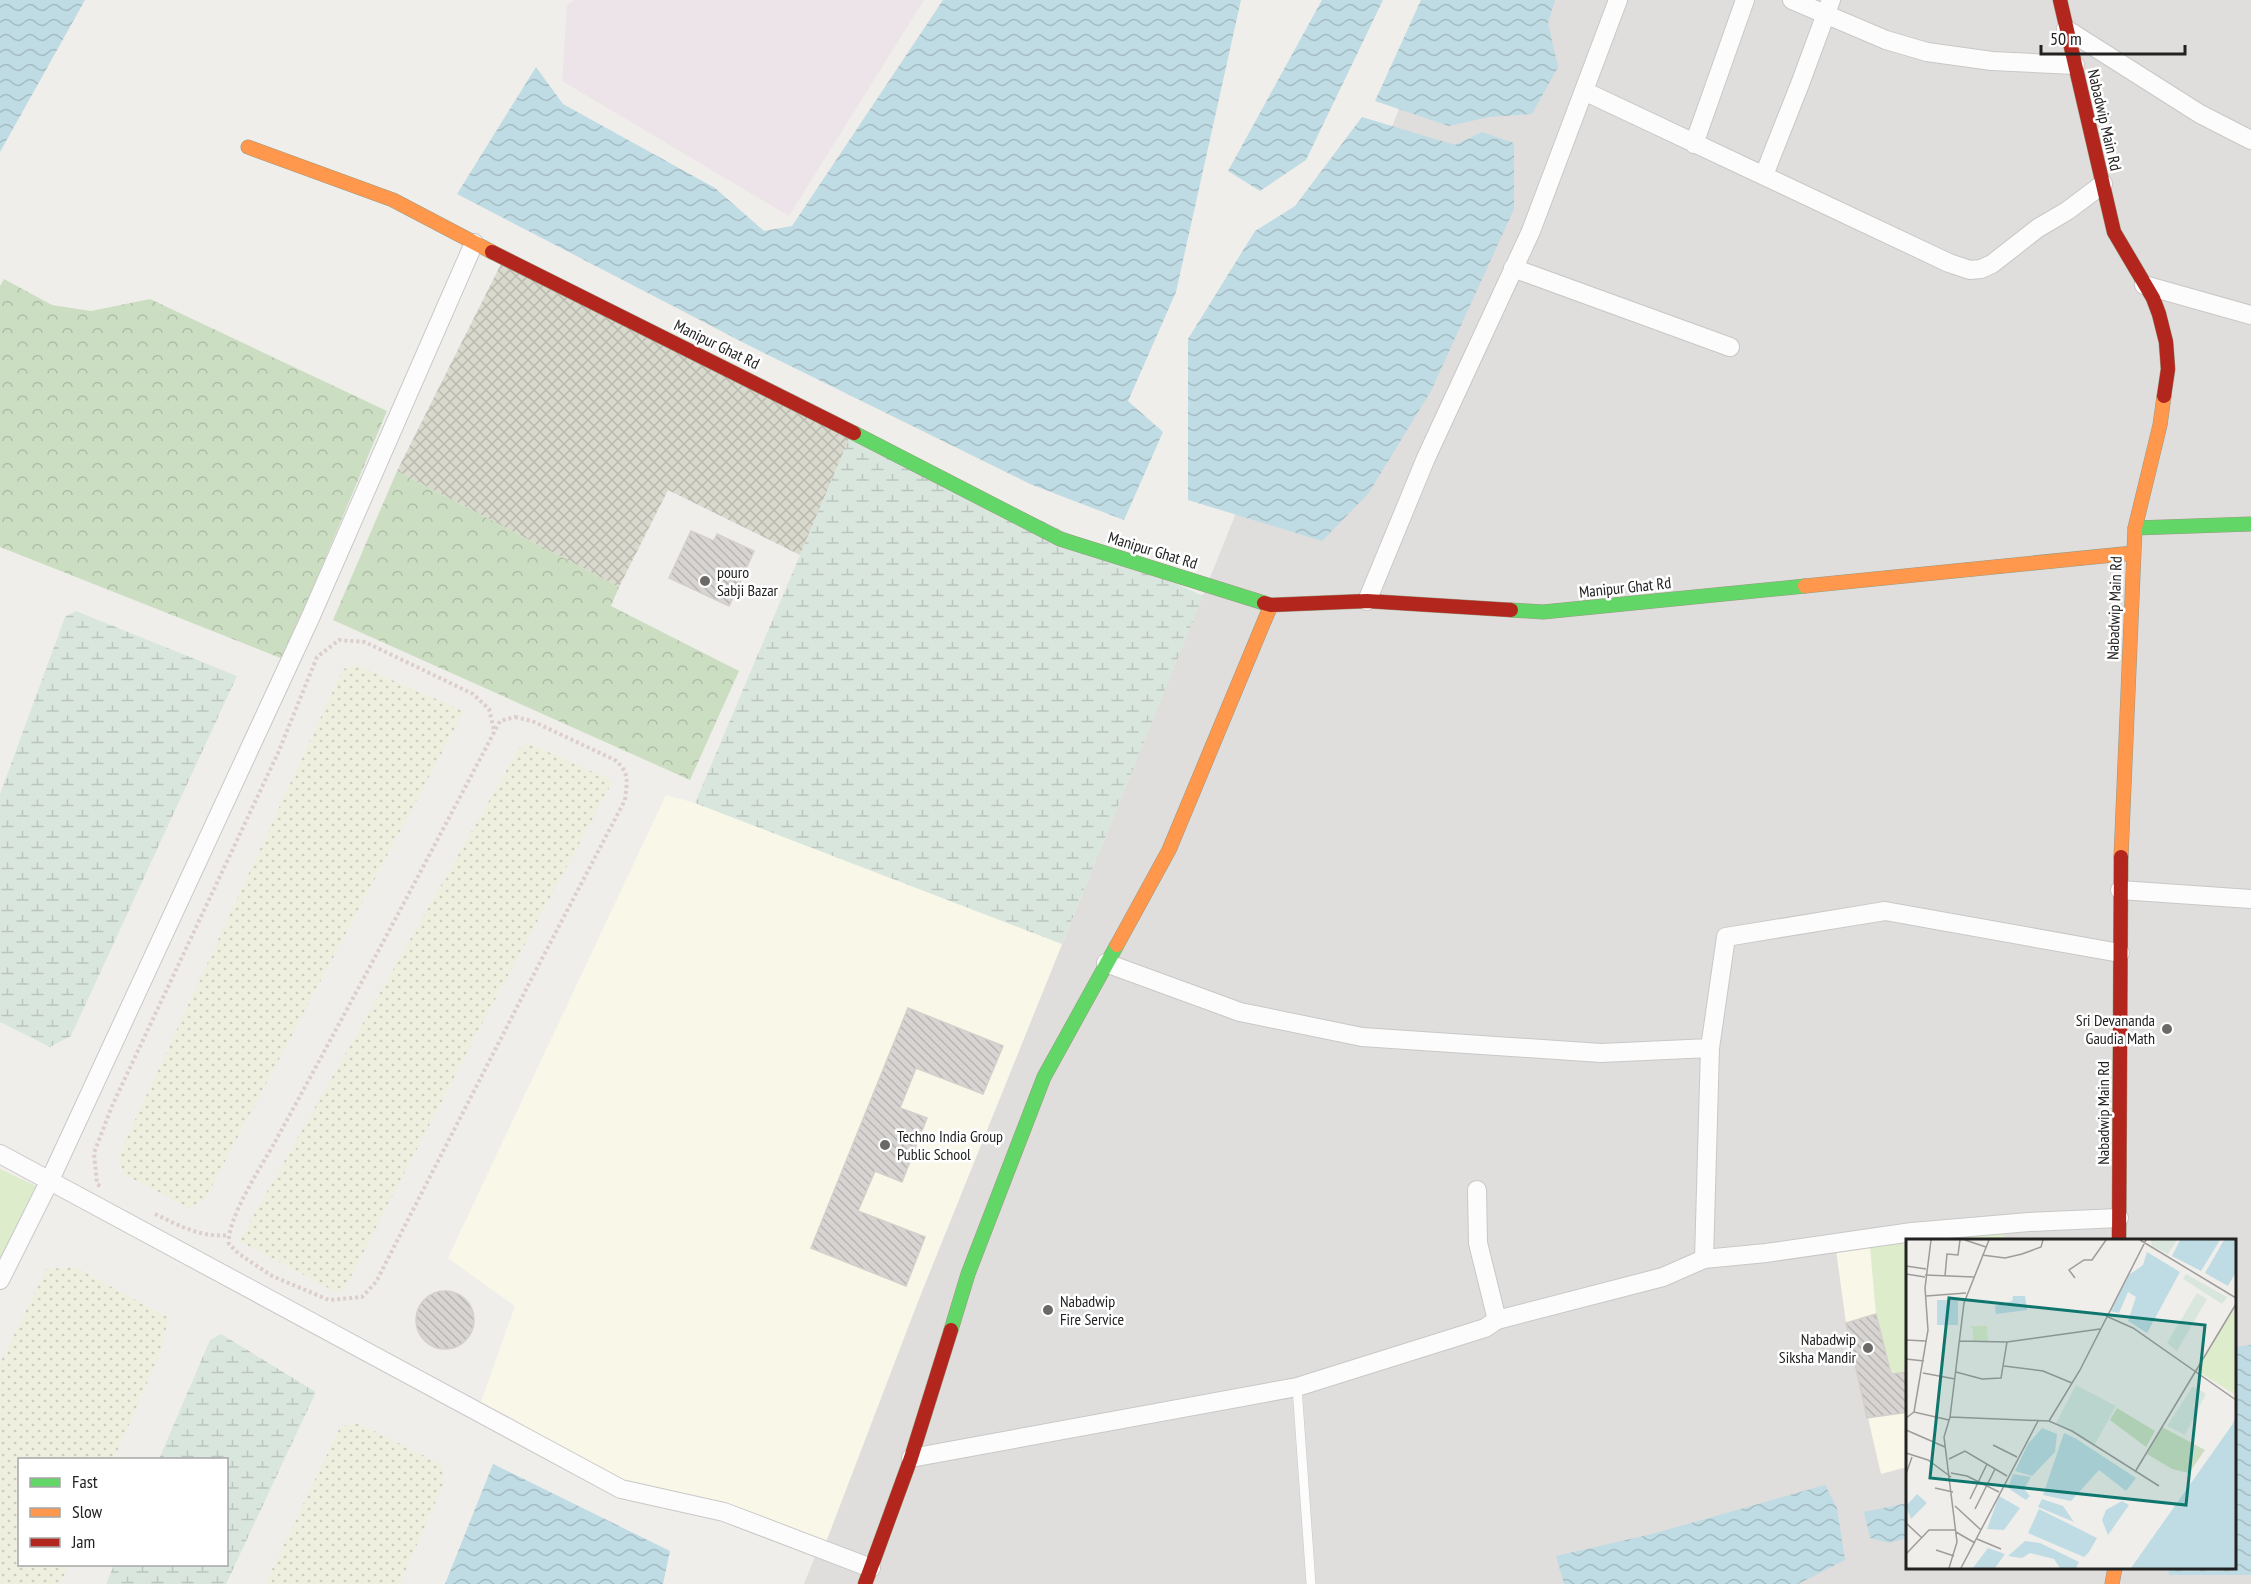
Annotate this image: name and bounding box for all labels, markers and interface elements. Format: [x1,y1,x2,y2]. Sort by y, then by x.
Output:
scale bar [2041,18,2185,56]
text: 50 m [2050,27,2082,50]
street label: Nabadwip Main Rd [2084,67,2126,173]
street label: Manipur Ghat Rd [671,315,763,373]
street label: Manipur Ghat Rd [1106,527,1200,573]
street label: Nabadwip Main Rd [2102,556,2126,660]
place label: pouro Sabji Bazar [717,562,779,600]
street label: Manipur Ghat Rd [1578,572,1672,602]
marker: pouro Sabji Bazar [698,574,712,588]
place label: Sri Devananda Gaudia Math [2076,1010,2155,1048]
marker: Sri Devananda Gaudia Math [2160,1022,2174,1036]
street label: Nabadwip Main Rd [2093,1061,2113,1165]
place label: Techno India Group Public School [897,1126,1003,1164]
marker: Techno India Group Public School [878,1138,892,1152]
inset map [1906,1239,2236,1569]
place label: Nabadwip Fire Service [1060,1291,1124,1329]
marker: Nabadwip Fire Service [1041,1303,1055,1317]
place label: Nabadwip Siksha Mandir [1779,1329,1857,1367]
marker: Nabadwip Siksha Mandir [1861,1341,1875,1355]
legend [18,1458,228,1566]
text: Fast [72,1470,98,1493]
text: Slow [72,1500,103,1523]
text: Jam [71,1530,95,1553]

